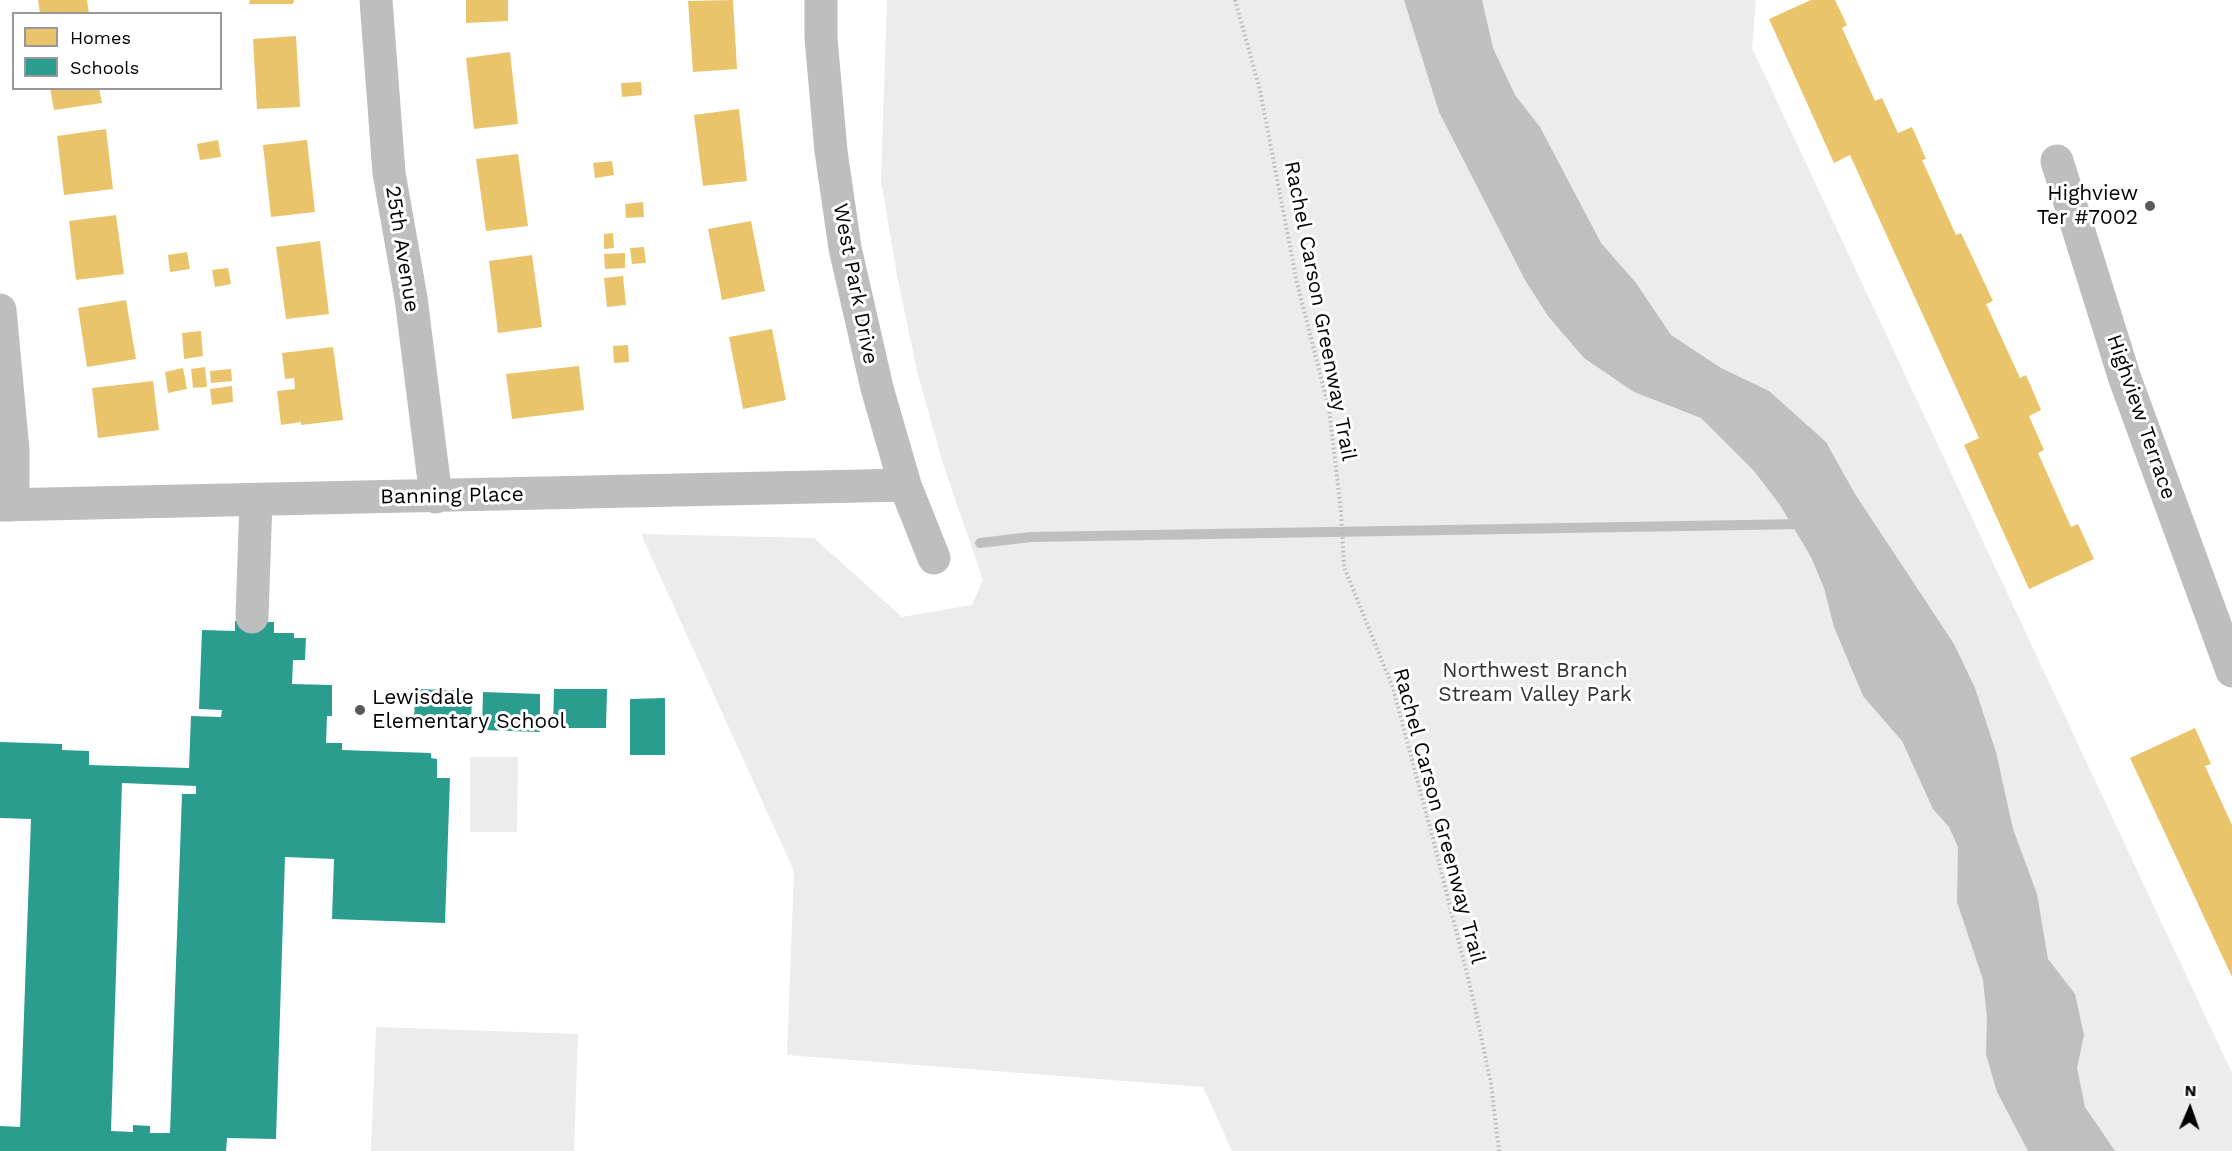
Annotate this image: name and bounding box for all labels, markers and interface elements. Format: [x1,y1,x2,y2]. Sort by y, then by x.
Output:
legend [12,12,222,90]
text: Homes [70,27,131,48]
text: Schools [70,57,139,78]
street label: Rachel Carson Greenway Trail [1279,159,1361,463]
place label: Highview Ter #7002 [2037,181,2138,231]
street label: 25th Avenue [380,184,424,314]
marker: Highview Ter #7002 [2143,199,2157,213]
street label: West Park Drive [827,202,883,366]
street label: Highview Terrace [2101,331,2181,503]
street label: Banning Place [380,482,524,510]
park label: Northwest Branch Stream Valley Park [1438,658,1632,708]
street label: Rachel Carson Greenway Trail [1387,665,1491,967]
place label: Lewisdale Elementary School [372,685,566,735]
marker: Lewisdale Elementary School [353,703,367,717]
north arrow [2160,1079,2220,1139]
text: N [2184,1081,2197,1100]

